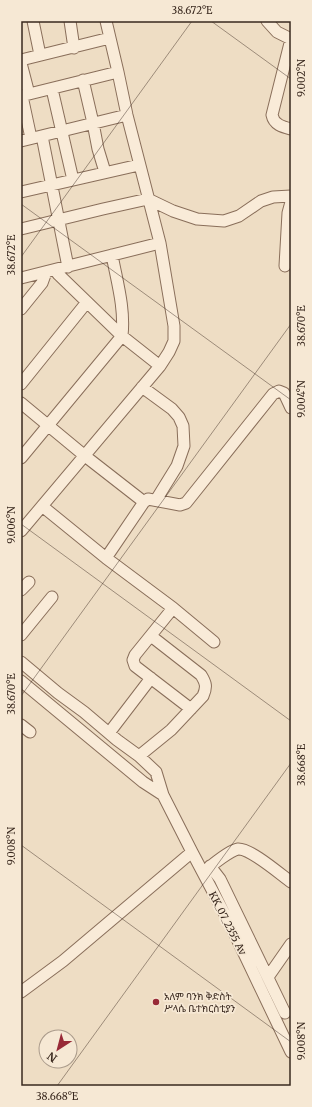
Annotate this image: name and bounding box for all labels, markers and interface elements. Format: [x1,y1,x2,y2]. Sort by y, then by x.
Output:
text: 38.672°E [172,4,213,17]
text: 9.002°N [295,59,308,97]
text: 38.672°E [5,234,18,275]
text: 38.670°E [295,305,308,347]
text: 9.004°N [295,380,308,418]
text: 9.006°N [5,506,18,544]
text: 38.670°E [5,673,18,715]
text: 38.668°E [295,743,308,786]
text: 9.008°N [5,827,18,865]
street label: KK_07_2355 Av [206,889,249,958]
place label: አለም ባንክ ቅድስት ሥላሴ ቤተክርስቲያን [164,990,235,1015]
marker: አለም ባንክ ቅድስት ሥላሴ ቤተክርስቲያን [151,997,161,1007]
text: 9.008°N [295,1022,308,1060]
north arrow [38,1029,78,1069]
text: N [44,1049,60,1065]
text: 38.668°E [36,1090,79,1103]

